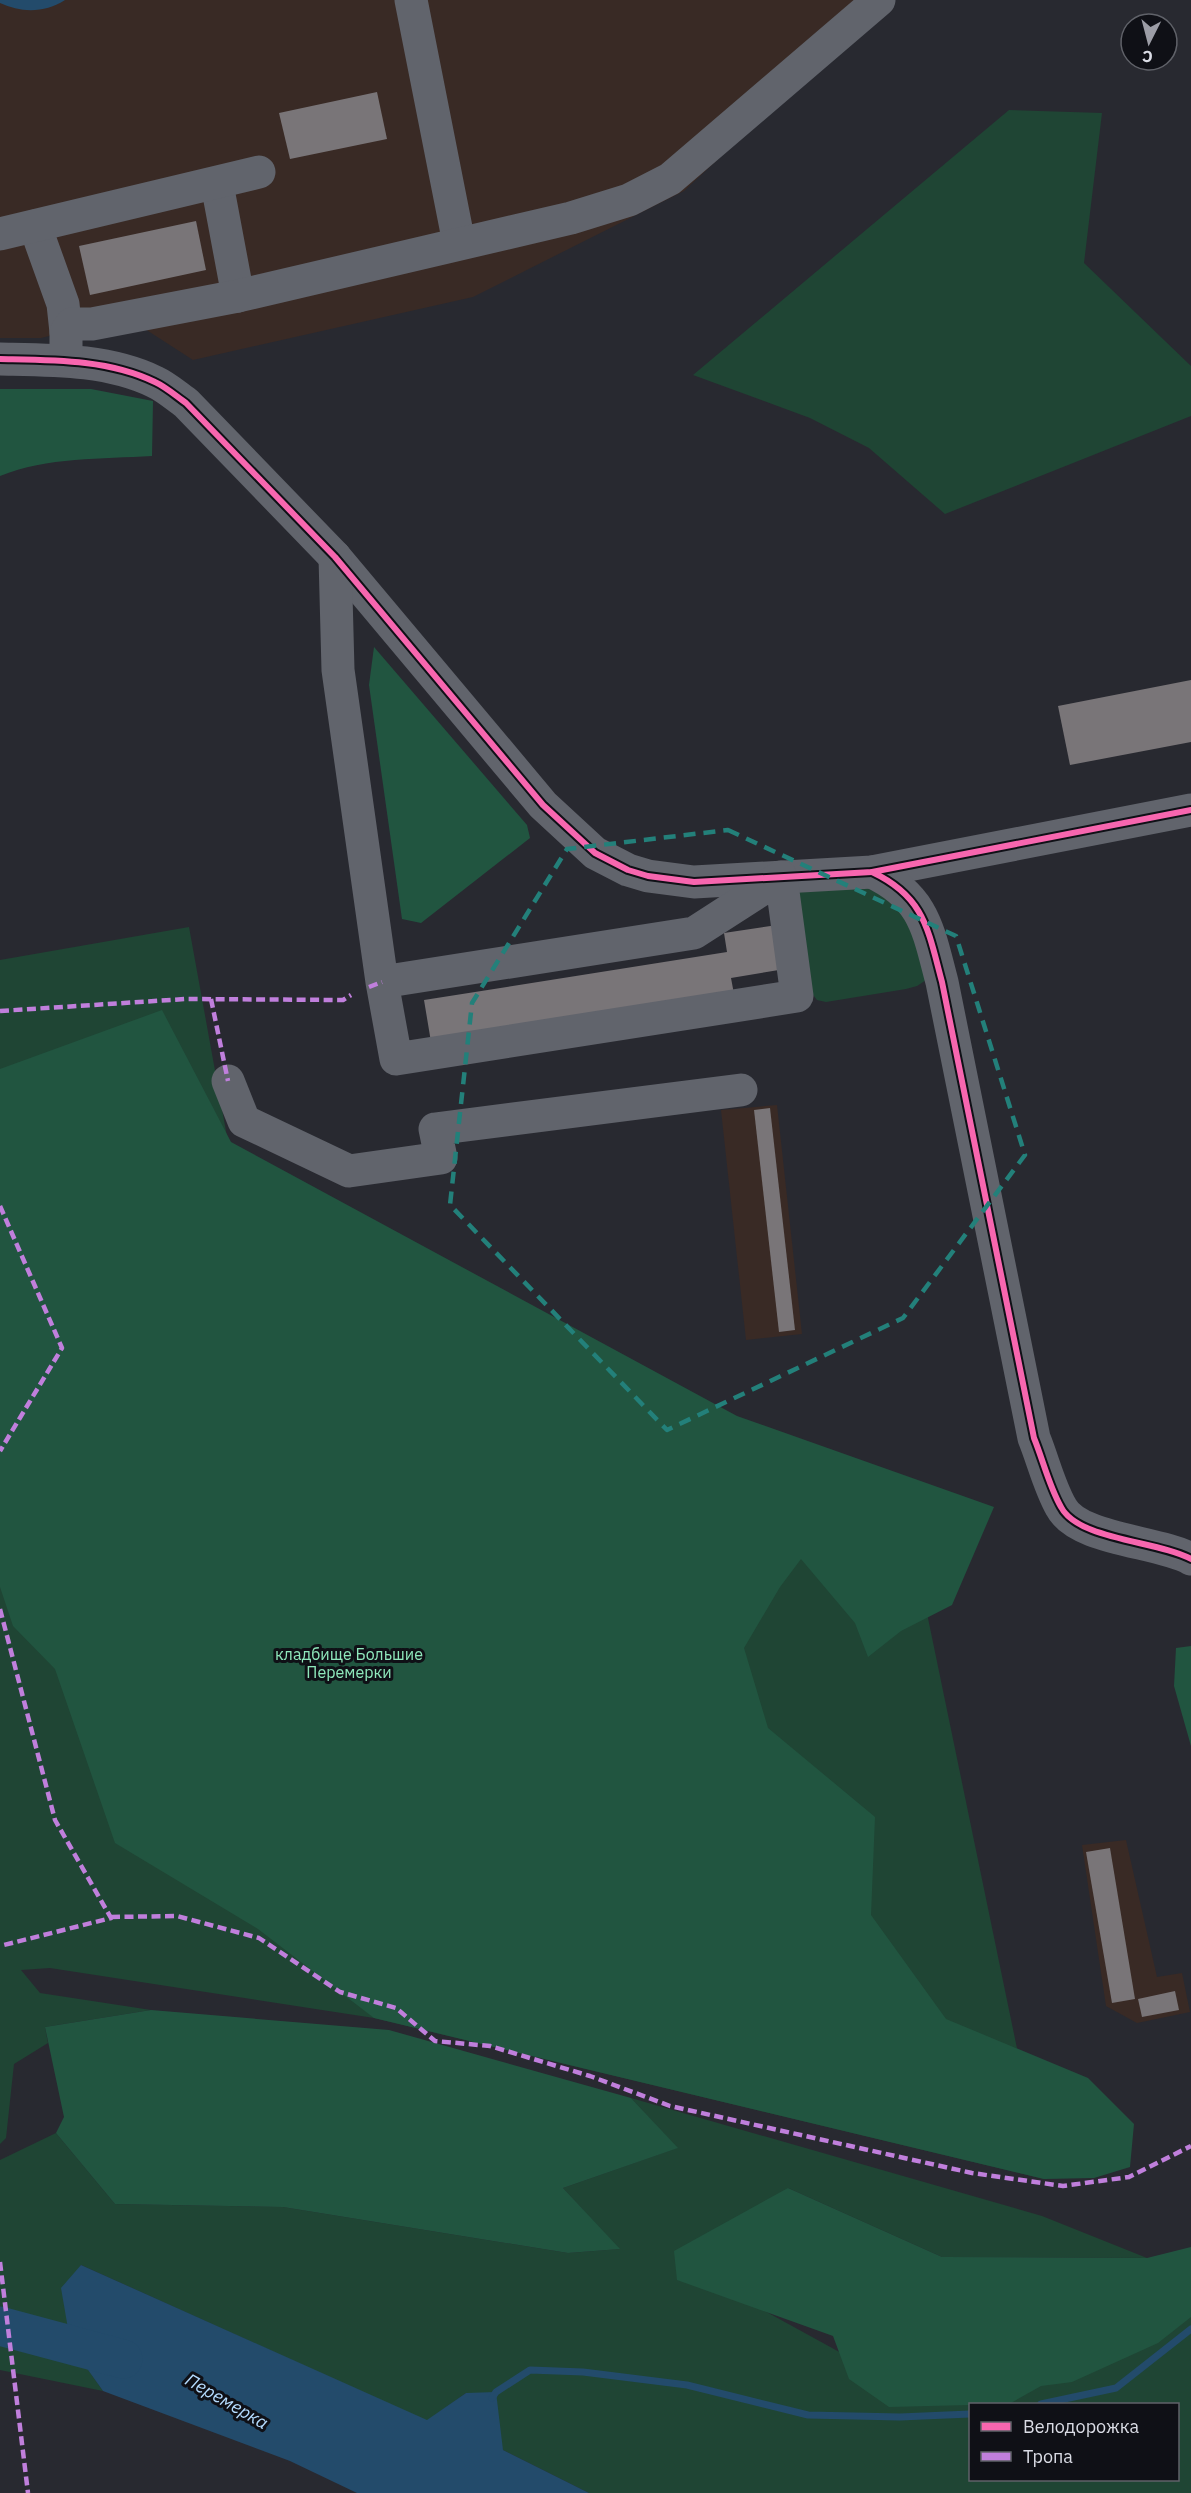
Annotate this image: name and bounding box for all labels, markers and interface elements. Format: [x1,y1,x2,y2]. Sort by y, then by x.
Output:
north arrow [1119,12,1179,72]
text: С [1141,46,1154,67]
park label: кладбище Большие Перемерки [275,1644,423,1682]
water label: Перемерка [181,2368,273,2434]
legend [969,2403,1179,2481]
text: Велодорожка [1023,2415,1139,2438]
text: Тропа [1023,2445,1073,2468]

